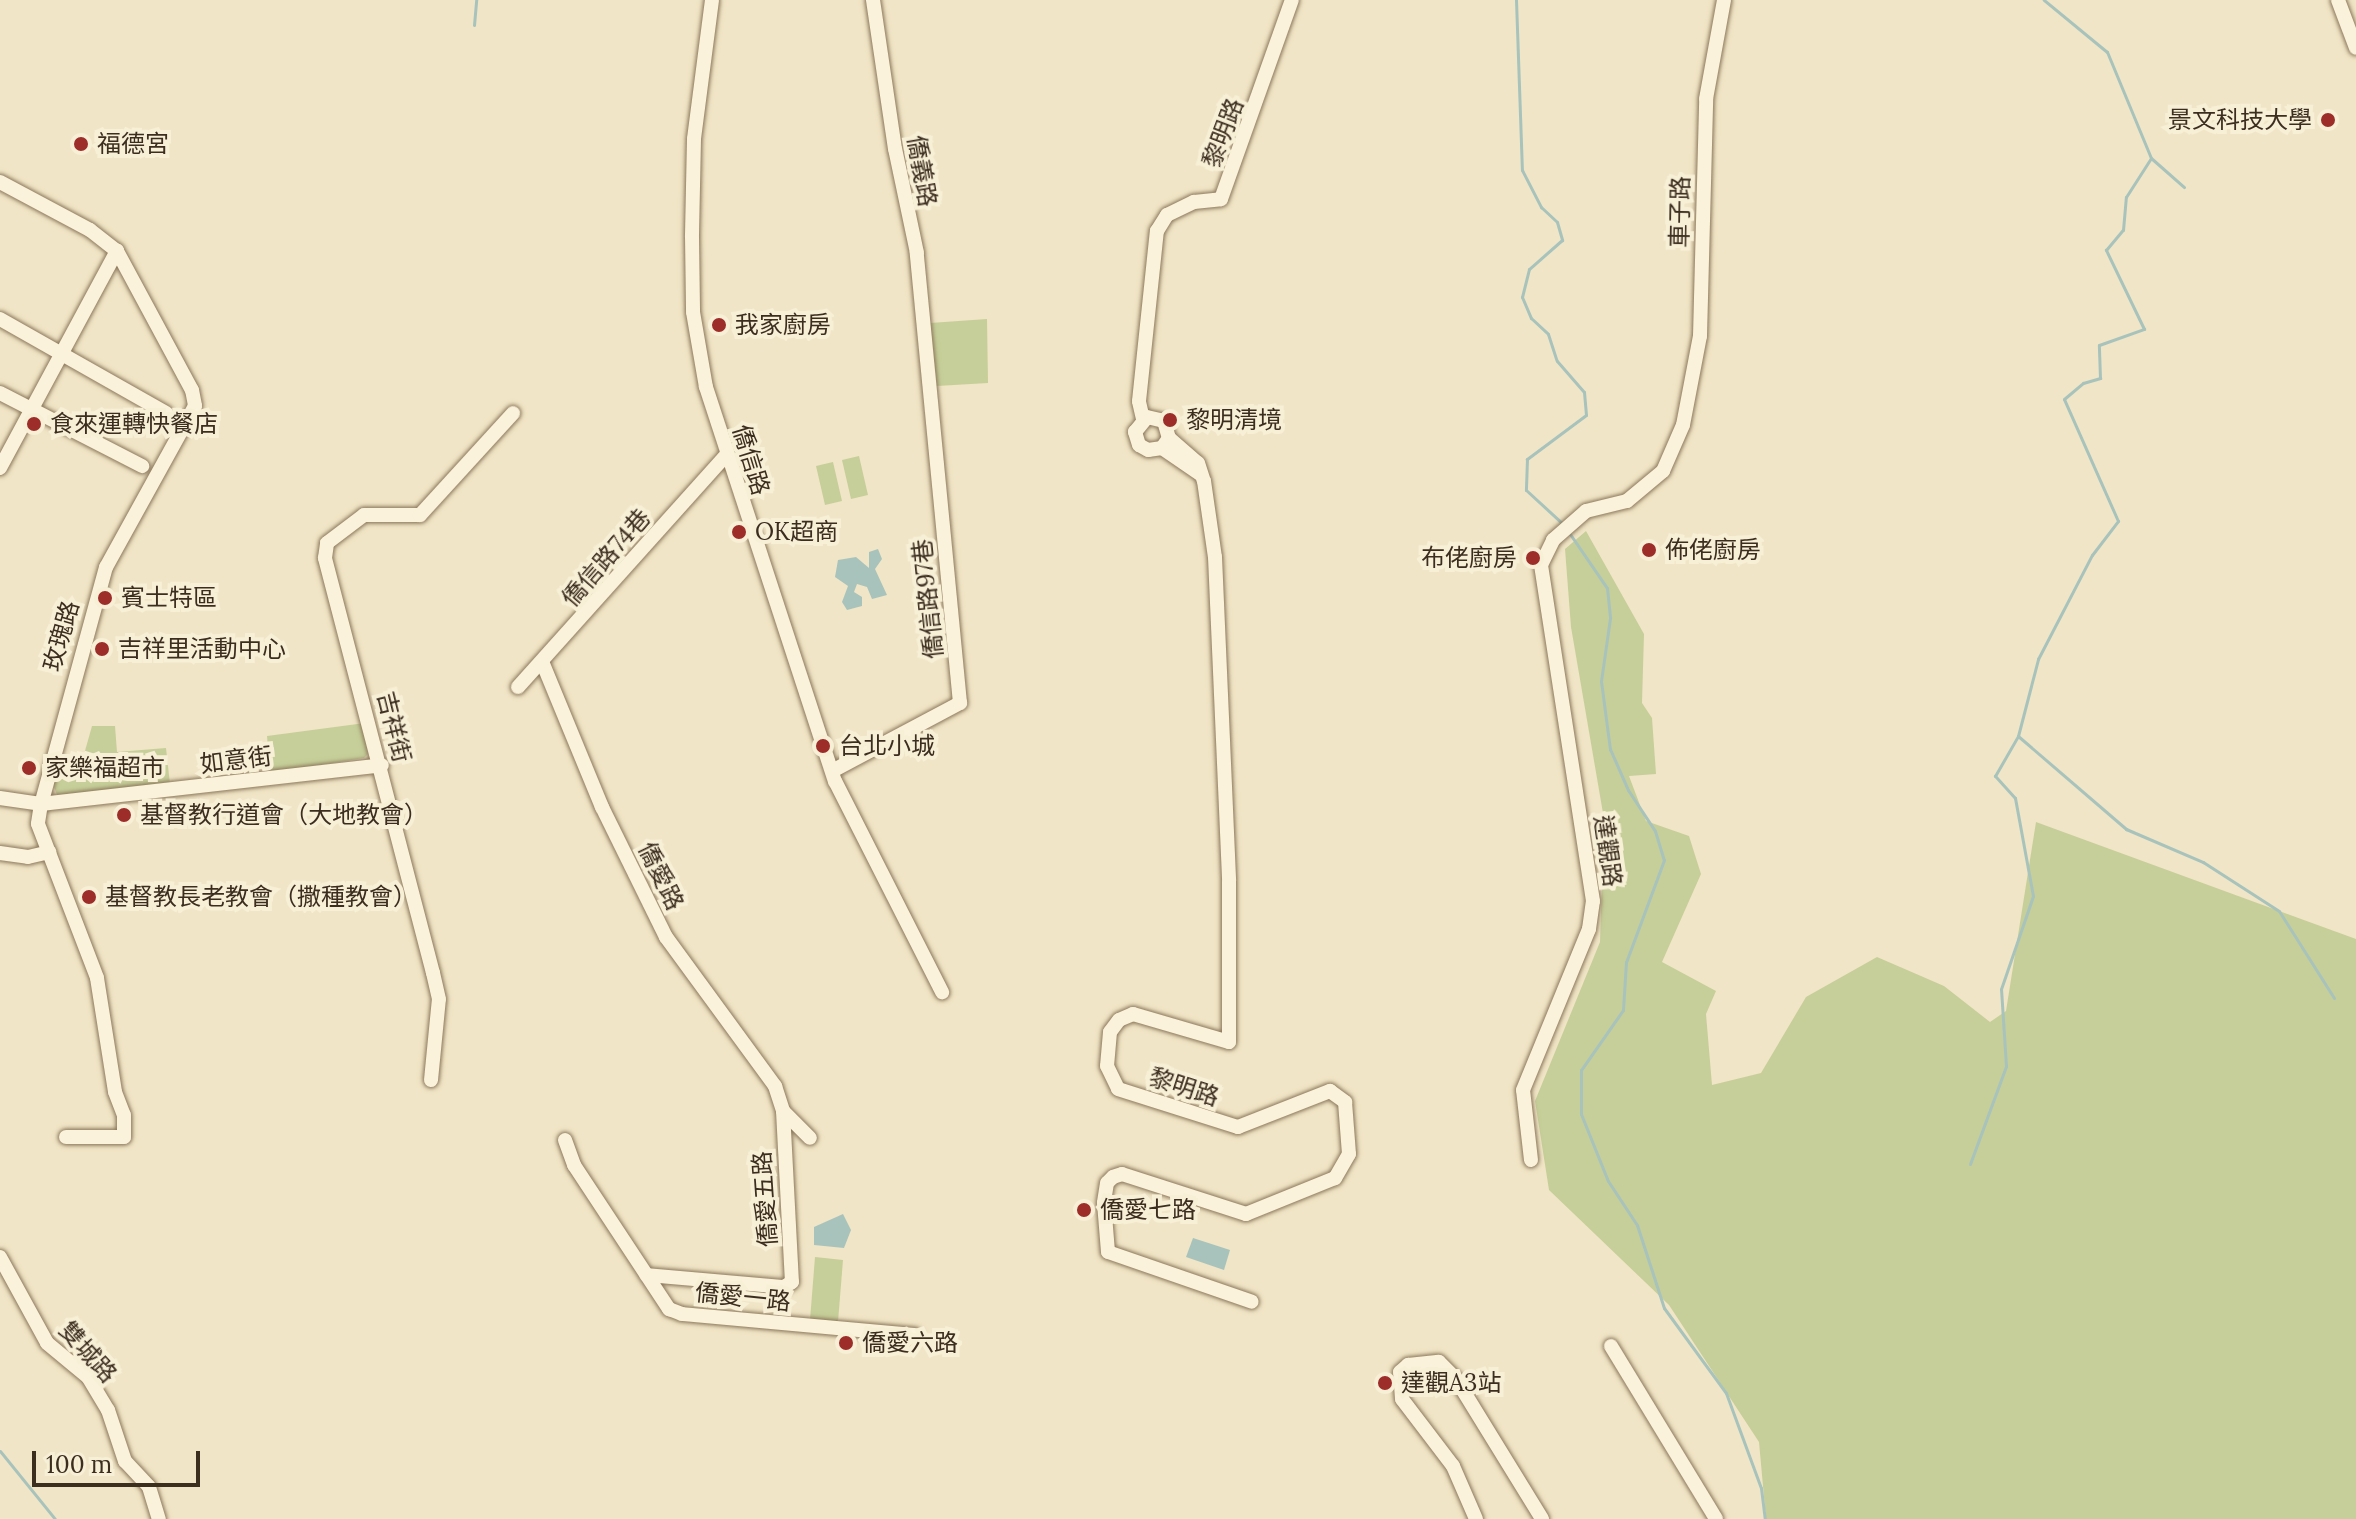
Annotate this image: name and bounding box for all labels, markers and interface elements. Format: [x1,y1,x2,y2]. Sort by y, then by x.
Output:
street label: 黎明路 [1197,94,1249,172]
place label: 景文科技大學 [2168,106,2312,134]
marker: 景文科技大學 [2319,111,2337,129]
place label: 福德宮 [97,130,169,158]
street label: 僑義路 [902,133,942,209]
marker: 福德宮 [72,135,90,153]
street label: 車子路 [1665,176,1695,248]
place label: 我家廚房 [735,311,831,339]
marker: 我家廚房 [710,316,728,334]
place label: 黎明清境 [1186,406,1282,434]
place label: 食來運轉快餐店 [50,410,218,438]
marker: 黎明清境 [1161,411,1179,429]
marker: 食來運轉快餐店 [25,415,43,433]
street label: 僑信路 [727,421,775,499]
street label: 僑信路74巷 [556,503,656,613]
place label: OK超商 [755,518,838,546]
marker: OK超商 [730,523,748,541]
place label: 佈佬廚房 [1665,536,1761,564]
street label: 僑信路97巷 [907,538,949,660]
marker: 佈佬廚房 [1640,541,1658,559]
place label: 布佬廚房 [1421,544,1517,572]
marker: 布佬廚房 [1524,549,1542,567]
place label: 賓士特區 [121,584,217,612]
marker: 賓士特區 [96,589,114,607]
street label: 玫瑰路 [37,597,85,675]
place label: 吉祥里活動中心 [118,635,286,663]
marker: 吉祥里活動中心 [93,640,111,658]
street label: 吉祥街 [371,689,417,765]
place label: 台北小城 [839,732,935,760]
marker: 台北小城 [814,737,832,755]
street label: 如意街 [199,741,273,779]
place label: 家樂福超市 [45,754,165,782]
marker: 家樂福超市 [20,759,38,777]
place label: 基督教行道會（大地教會） [140,801,428,829]
marker: 基督教行道會（大地教會） [115,806,133,824]
street label: 達觀路 [1589,813,1627,889]
street label: 僑愛路 [632,837,690,915]
place label: 基督教長老教會（撒種教會） [105,883,417,911]
marker: 基督教長老教會（撒種教會） [80,888,98,906]
street label: 黎明路 [1145,1062,1223,1112]
street label: 僑愛五路 [747,1150,783,1248]
place label: 僑愛七路 [1100,1196,1196,1224]
marker: 僑愛七路 [1075,1201,1093,1219]
street label: 僑愛一路 [694,1278,792,1316]
street label: 雙城路 [53,1316,123,1388]
place label: 僑愛六路 [862,1329,958,1357]
marker: 僑愛六路 [837,1334,855,1352]
place label: 達觀A3站 [1401,1369,1501,1397]
marker: 達觀A3站 [1376,1374,1394,1392]
scale bar [36,1435,204,1485]
text: 100 m [46,1449,112,1480]

